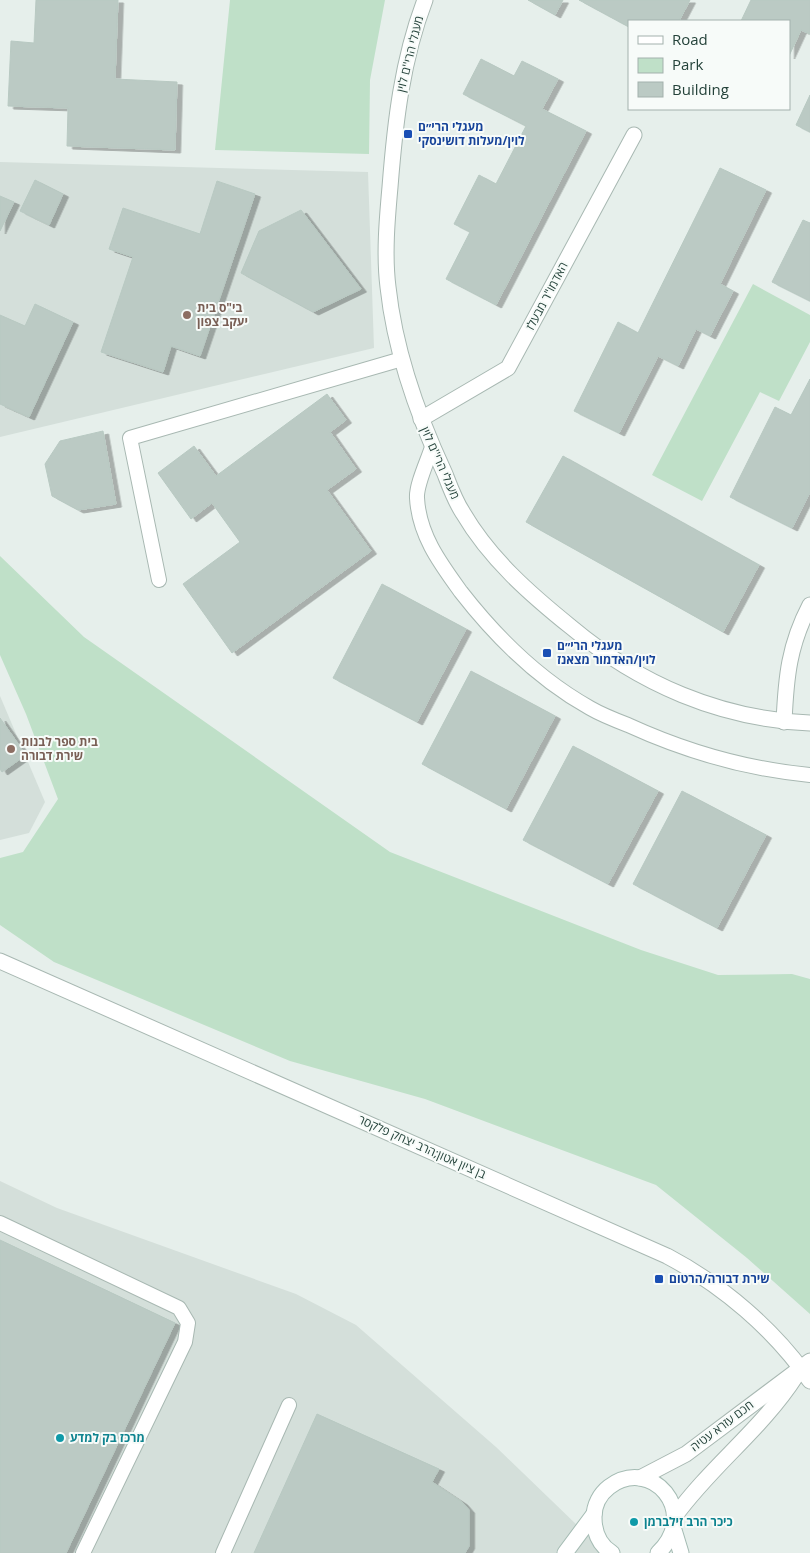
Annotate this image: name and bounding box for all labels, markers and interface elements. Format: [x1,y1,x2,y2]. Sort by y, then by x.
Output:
street label: מעגלי הרי''ם לוין [392,14,427,94]
legend [628,20,790,110]
text: Road [672,29,708,49]
text: Park [672,54,703,74]
text: Building [672,79,729,99]
place label: מעגלי הרי״ם לוין/מעלות דושינסקי [418,118,525,149]
marker: מעגלי הרי״ם לוין/מעלות דושינסקי [402,128,414,140]
street label: האדמו"ר מבעלז [521,259,572,333]
place label: בי"ס בית יעקב צפון [197,299,248,330]
marker: בי"ס בית יעקב צפון [181,309,193,321]
street label: מעגלי הרי''ם לוין [417,424,464,502]
place label: מעגלי הרי״ם לוין/האדמור מצאנז [557,637,656,668]
marker: מעגלי הרי״ם לוין/האדמור מצאנז [541,647,553,659]
place label: בית ספר לבנות שירת דבורה [21,733,98,764]
marker: בית ספר לבנות שירת דבורה [5,743,17,755]
street label: בן ציון אטון;הרב יצחק פלקסר [356,1111,490,1183]
place label: שירת דבורה/הרטום [669,1270,770,1287]
marker: שירת דבורה/הרטום [653,1273,665,1285]
street label: חכם עזרא עטיה [686,1396,757,1455]
place label: מרכז בק למדע [70,1429,145,1446]
marker: מרכז בק למדע [54,1432,66,1444]
place label: כיכר הרב זילברמן [644,1513,733,1530]
marker: כיכר הרב זילברמן [628,1516,640,1528]

